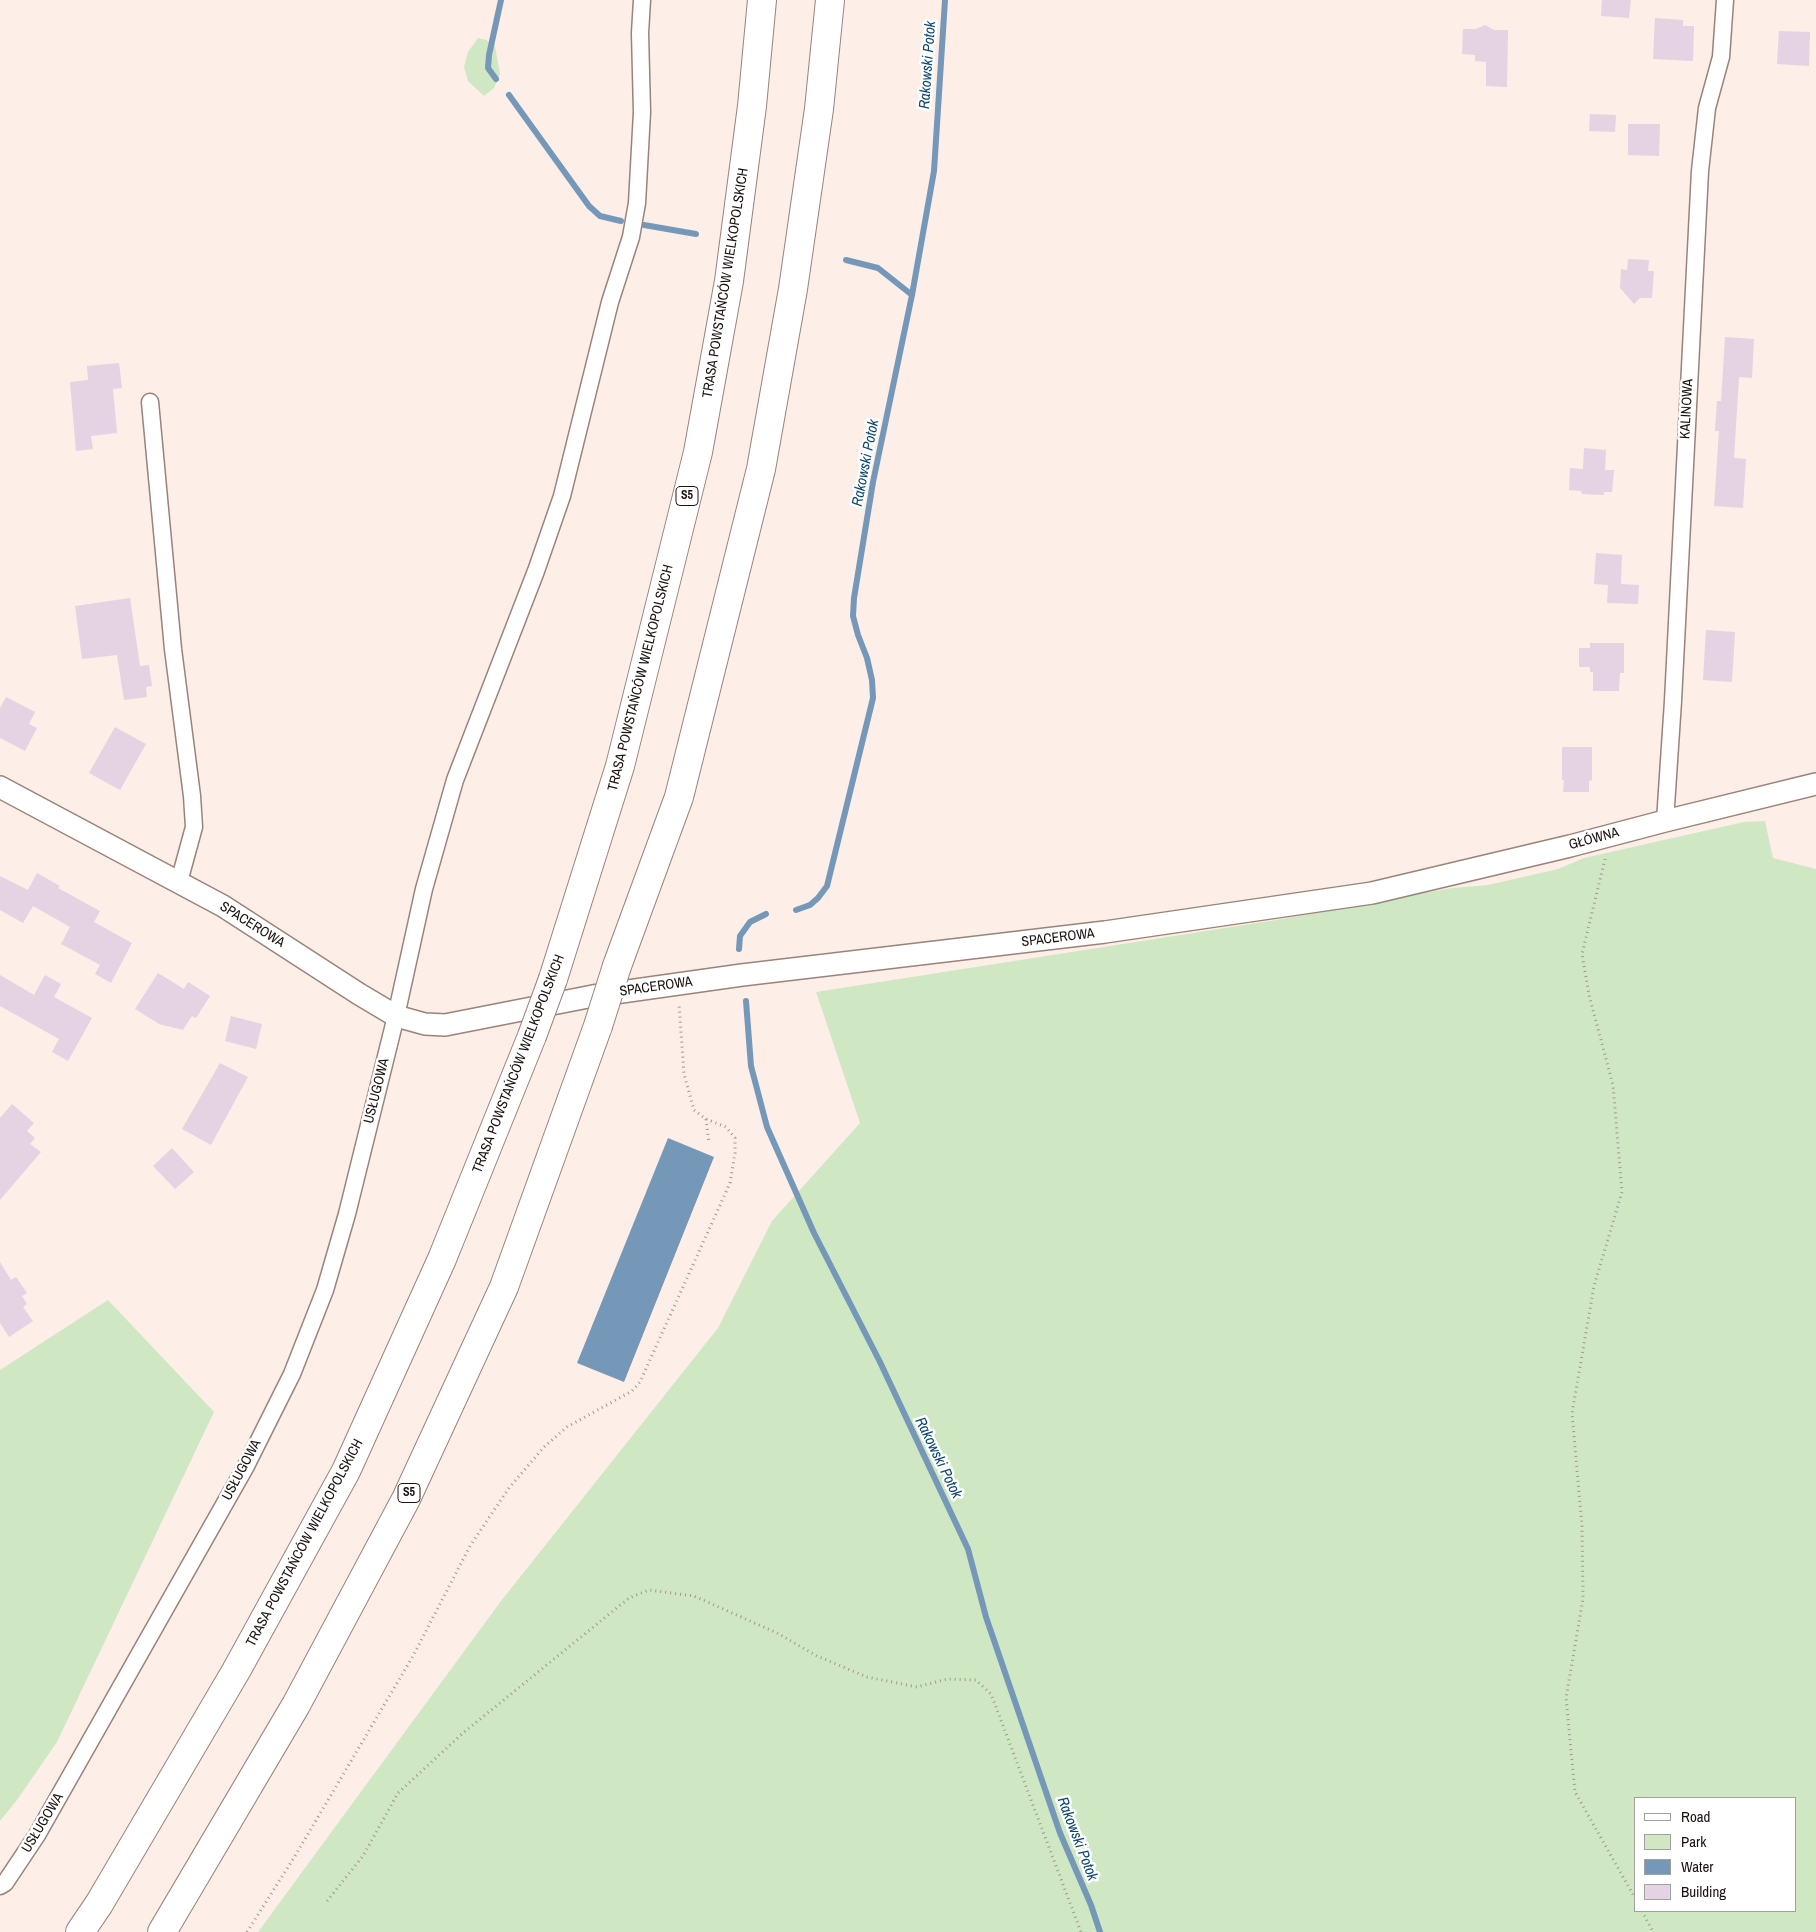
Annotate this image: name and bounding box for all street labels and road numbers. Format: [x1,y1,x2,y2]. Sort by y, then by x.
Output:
street label: TRASA POWSTAŃCÓW WIELKOPOLSKICH [700,167,752,399]
street label: KALINOWA [1677,379,1697,439]
road number: S5 [676,486,698,506]
street label: TRASA POWSTAŃCÓW WIELKOPOLSKICH [605,563,677,793]
street label: GŁÓWNA [1567,824,1621,854]
street label: SPACEROWA [216,898,288,952]
street label: SPACEROWA [1021,925,1095,951]
street label: TRASA POWSTAŃCÓW WIELKOPOLSKICH [469,952,569,1176]
street label: SPACEROWA [619,974,693,1000]
street label: USŁUGOWA [361,1057,393,1125]
street label: TRASA POWSTAŃCÓW WIELKOPOLSKICH [243,1436,367,1650]
street label: USŁUGOWA [219,1437,265,1503]
road number: S5 [398,1484,420,1502]
street label: USŁUGOWA [19,1790,67,1856]

